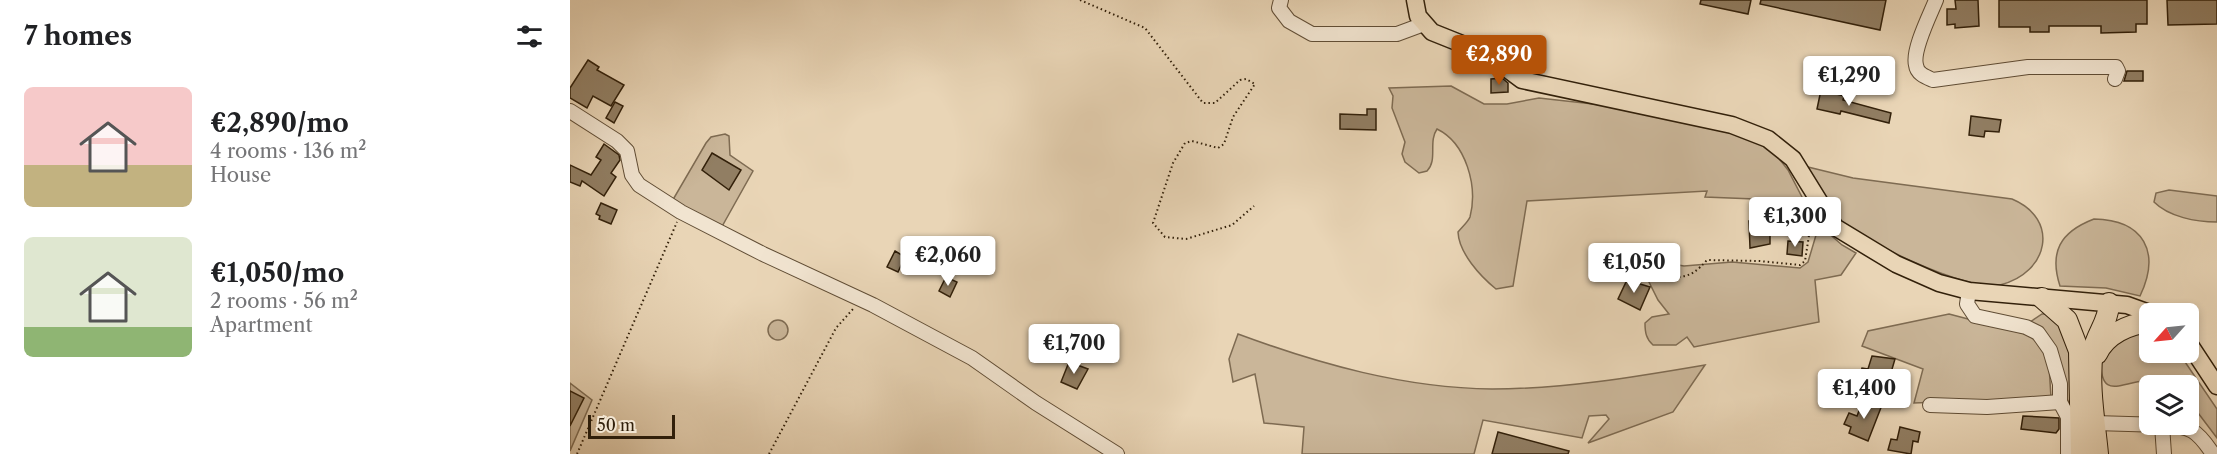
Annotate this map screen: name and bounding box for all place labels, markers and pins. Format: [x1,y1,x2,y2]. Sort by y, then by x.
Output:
pin: €2,890 [1450,35,1548,86]
pin: €1,290 [1800,56,1898,107]
pin: €1,300 [1746,197,1844,248]
pin: €2,060 [899,236,997,287]
pin: €1,050 [1585,243,1683,294]
pin: €1,700 [1025,324,1123,375]
pin: €1,400 [1815,369,1913,420]

